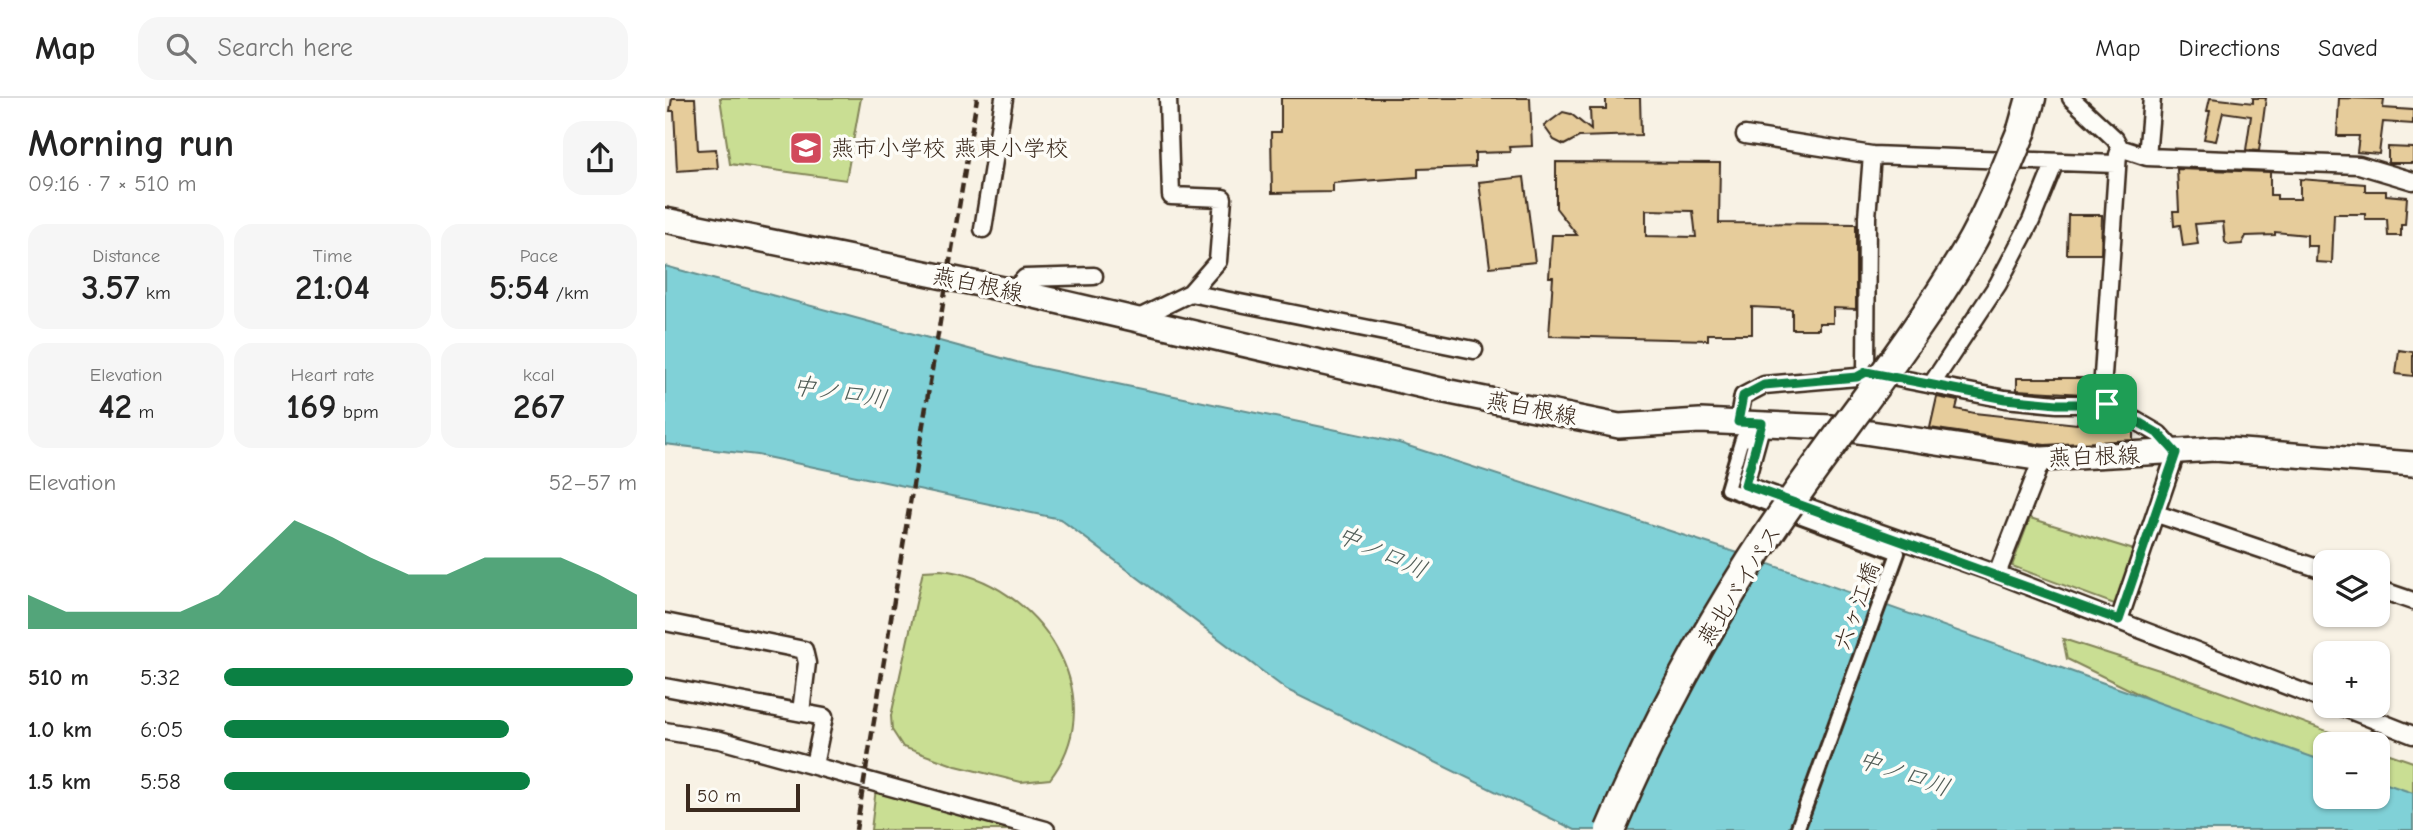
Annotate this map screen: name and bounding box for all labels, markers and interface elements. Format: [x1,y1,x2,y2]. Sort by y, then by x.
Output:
search box [138,17,628,80]
text: Map [35,29,96,67]
icon: search [162,29,200,67]
text: Search here [218,33,353,63]
text: Map [2095,34,2141,62]
text: Directions [2179,34,2280,62]
text: Saved [2318,34,2378,62]
button: share [563,121,637,195]
text: Morning run [28,122,234,166]
school or university icon: 燕市小学校 燕東小学校 [787,129,825,167]
place label: 燕市小学校 燕東小学校 [831,135,1069,162]
text: 09:16 · 7 × 510 m [28,170,197,197]
text: Distance [92,245,160,267]
text: Time [313,245,352,267]
text: Pace [520,245,558,267]
street label: 燕白根線 [930,262,1026,307]
text: 3.57 [82,267,140,308]
text: 21:04 [295,267,370,308]
text: 5:54 [489,267,549,308]
text: km [140,282,171,304]
text: /km [549,282,589,304]
text: Elevation [90,364,163,386]
text: Heart rate [291,364,374,386]
text: kcal [523,364,555,386]
water label: 中ノ口川 [790,371,890,413]
pin [2077,374,2137,434]
icon: arrive [2088,385,2126,423]
text: 42 [98,386,132,427]
text: 169 [286,386,337,427]
text: 267 [513,386,565,427]
street label: 燕白根線 [1484,386,1580,431]
text: m [132,401,154,423]
text: bpm [337,401,379,423]
street label: 燕白根線 [2048,441,2140,472]
text: Elevation [28,469,116,496]
text: 52–57 m [549,469,637,496]
water label: 中ノ口川 [1332,520,1432,584]
street label: 燕北バイパス [1692,520,1787,651]
map controls [2313,550,2390,809]
button: layers [2313,550,2390,627]
street label: 六ヶ江橋 [1828,558,1885,654]
button: + [2313,641,2390,718]
text: 510 m [28,664,89,691]
text: 5:32 [140,664,180,691]
text: 1.0 km [28,716,92,743]
text: 6:05 [140,716,183,743]
button: − [2313,732,2390,809]
water label: 中ノ口川 [1854,744,1954,802]
text: 1.5 km [28,768,91,795]
text: 5:58 [140,768,181,795]
scale bar [686,781,800,813]
text: 50 m [697,785,741,807]

